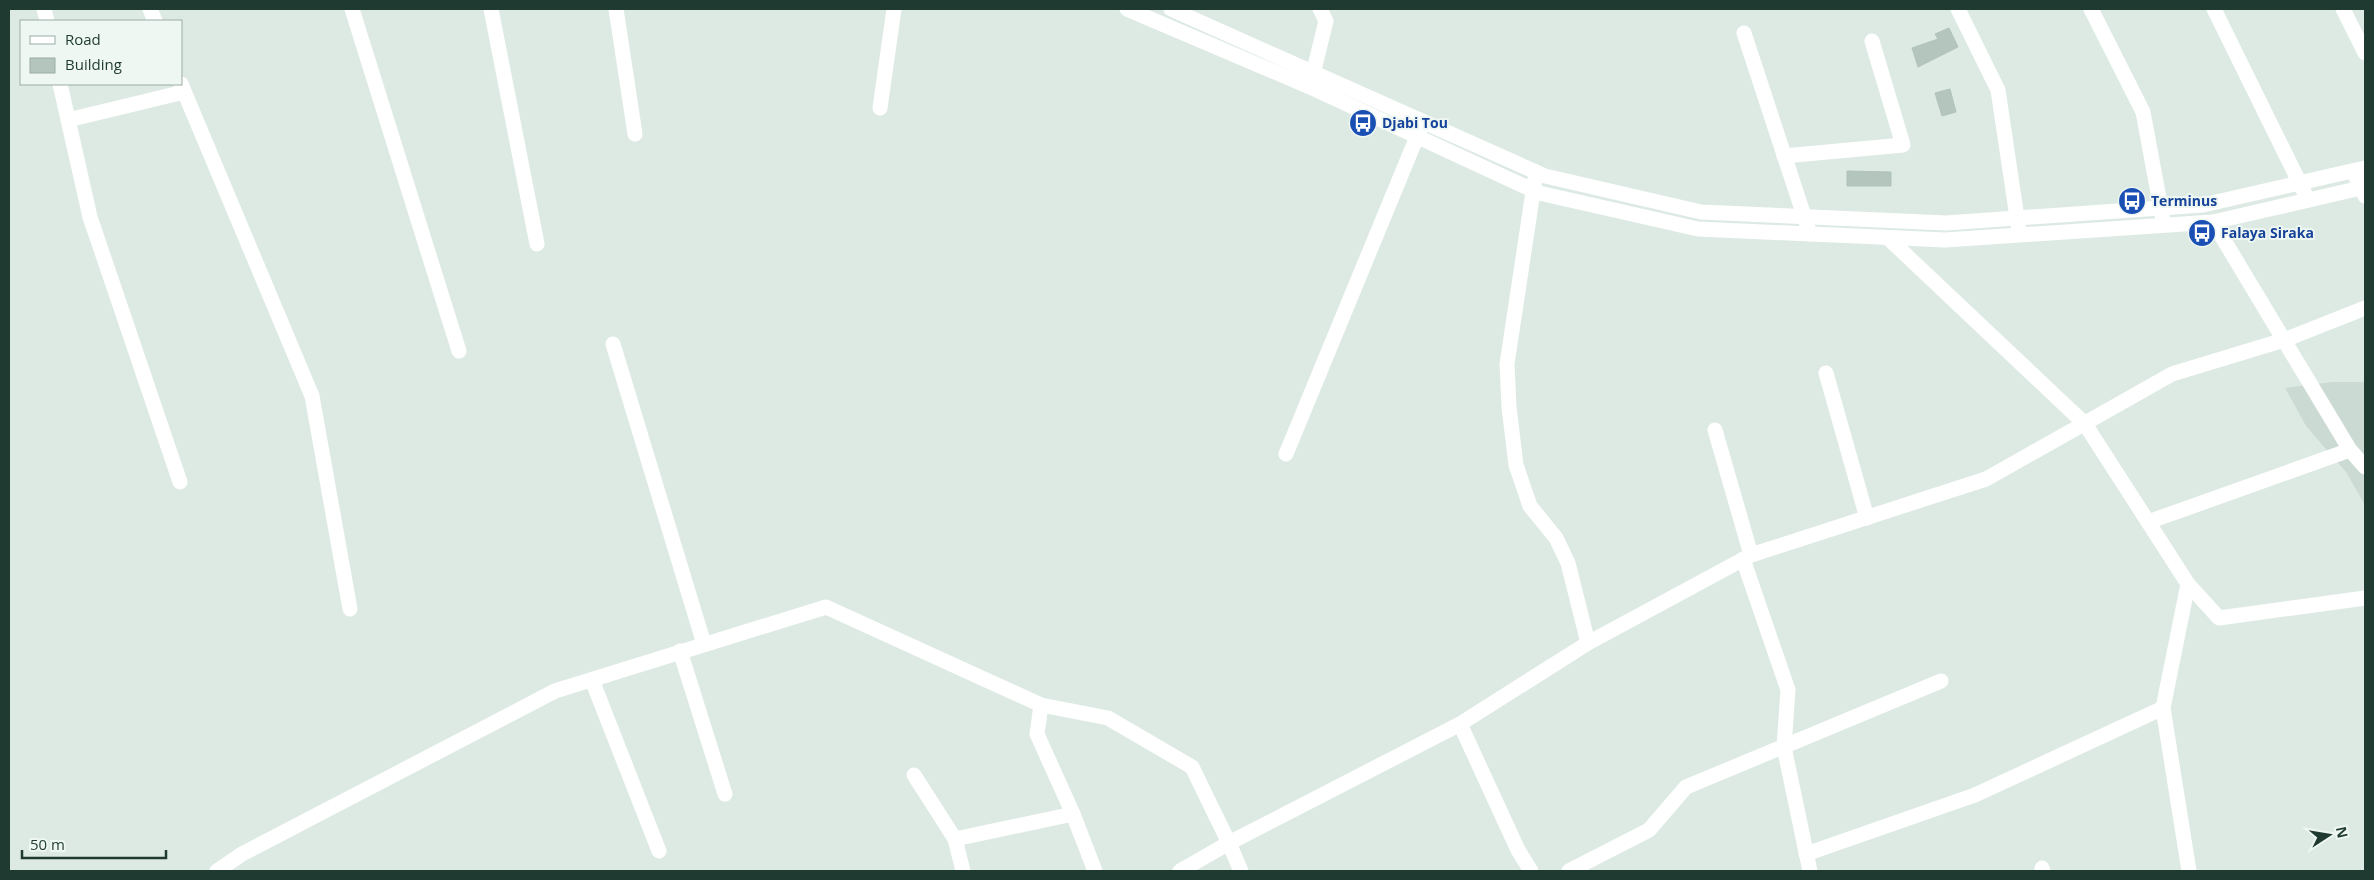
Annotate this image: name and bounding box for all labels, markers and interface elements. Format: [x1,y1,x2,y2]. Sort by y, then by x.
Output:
legend [20,20,182,85]
text: Road [65,29,101,49]
text: Building [65,54,122,74]
bus stop icon: Djabi Tou [1348,108,1378,138]
place label: Djabi Tou [1382,113,1448,132]
bus stop icon: Terminus [2117,186,2147,216]
place label: Terminus [2151,191,2217,210]
bus stop icon: Falaya Siraka [2187,218,2217,248]
place label: Falaya Siraka [2221,223,2314,242]
north arrow [2304,810,2354,860]
text: N [2332,825,2353,840]
scale bar [22,828,166,860]
text: 50 m [30,834,65,854]

